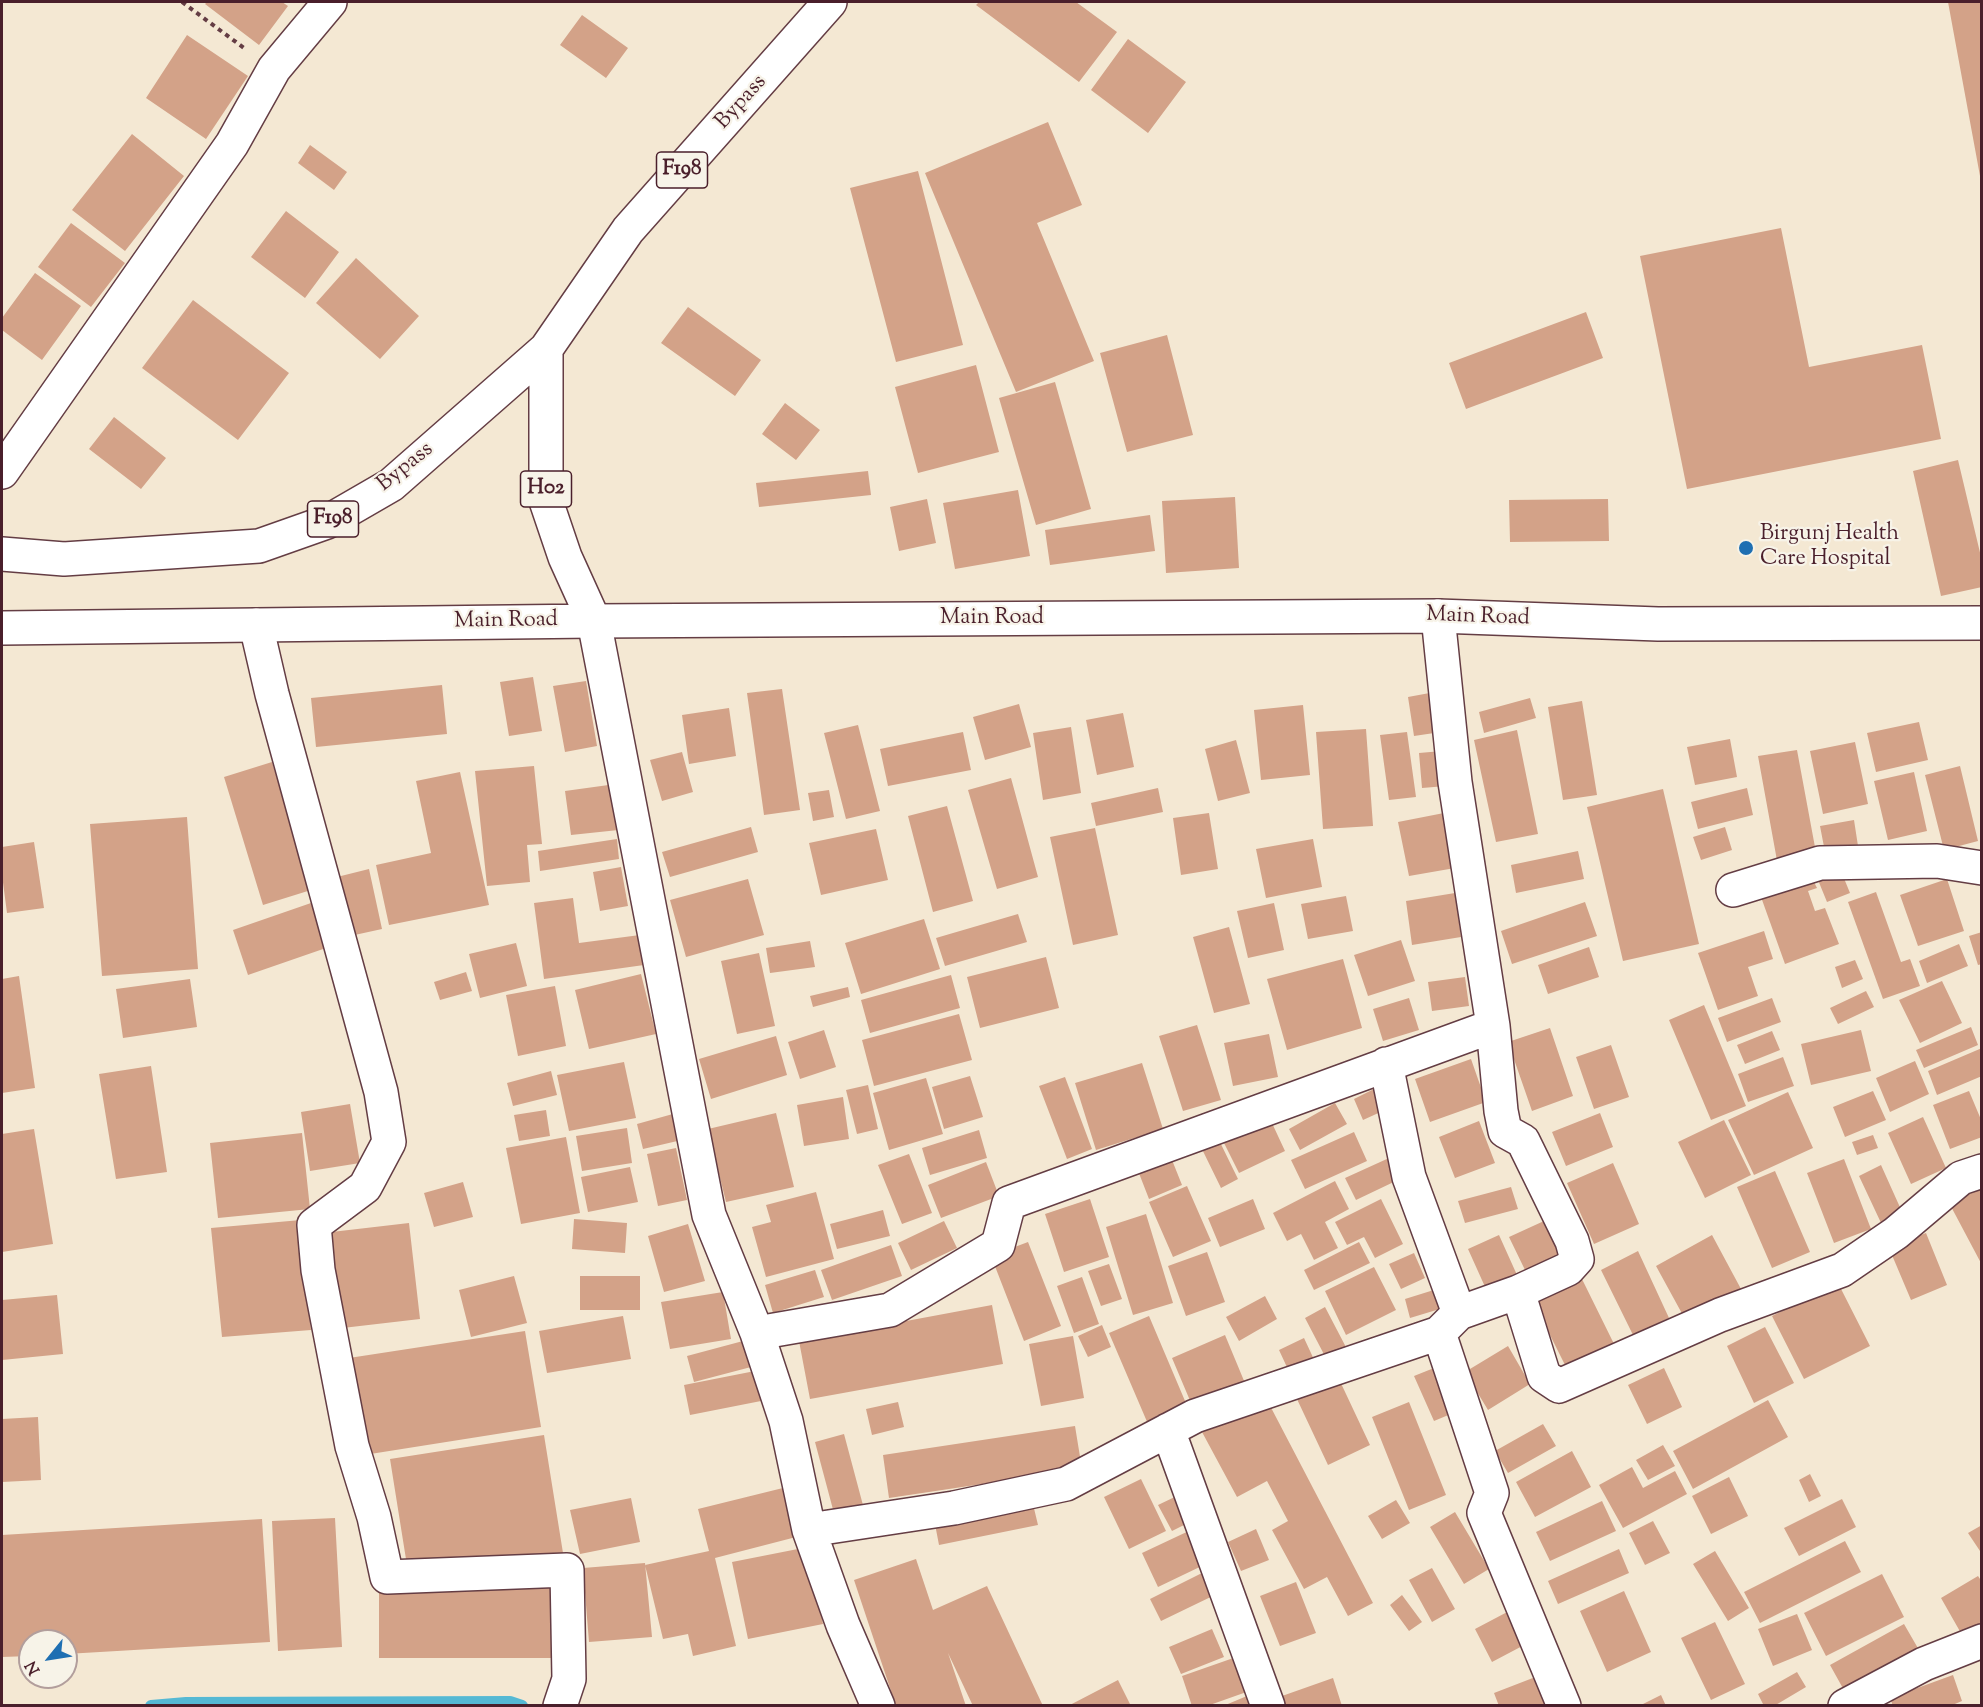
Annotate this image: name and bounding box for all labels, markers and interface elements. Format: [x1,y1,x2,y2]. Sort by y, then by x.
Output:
street label: Bypass [711,70,773,136]
road number: F198 [656,152,708,188]
street label: Bypass [373,437,439,499]
road number: H02 [520,471,572,507]
road number: F198 [308,501,358,537]
place label: Birgunj Health Care Hospital [1760,522,1899,574]
marker: Birgunj Health Care Hospital [1737,539,1755,557]
street label: Main Road [1426,603,1530,633]
street label: Main Road [940,606,1044,632]
street label: Main Road [454,608,558,636]
north arrow [18,1629,78,1689]
text: N [21,1656,47,1679]

